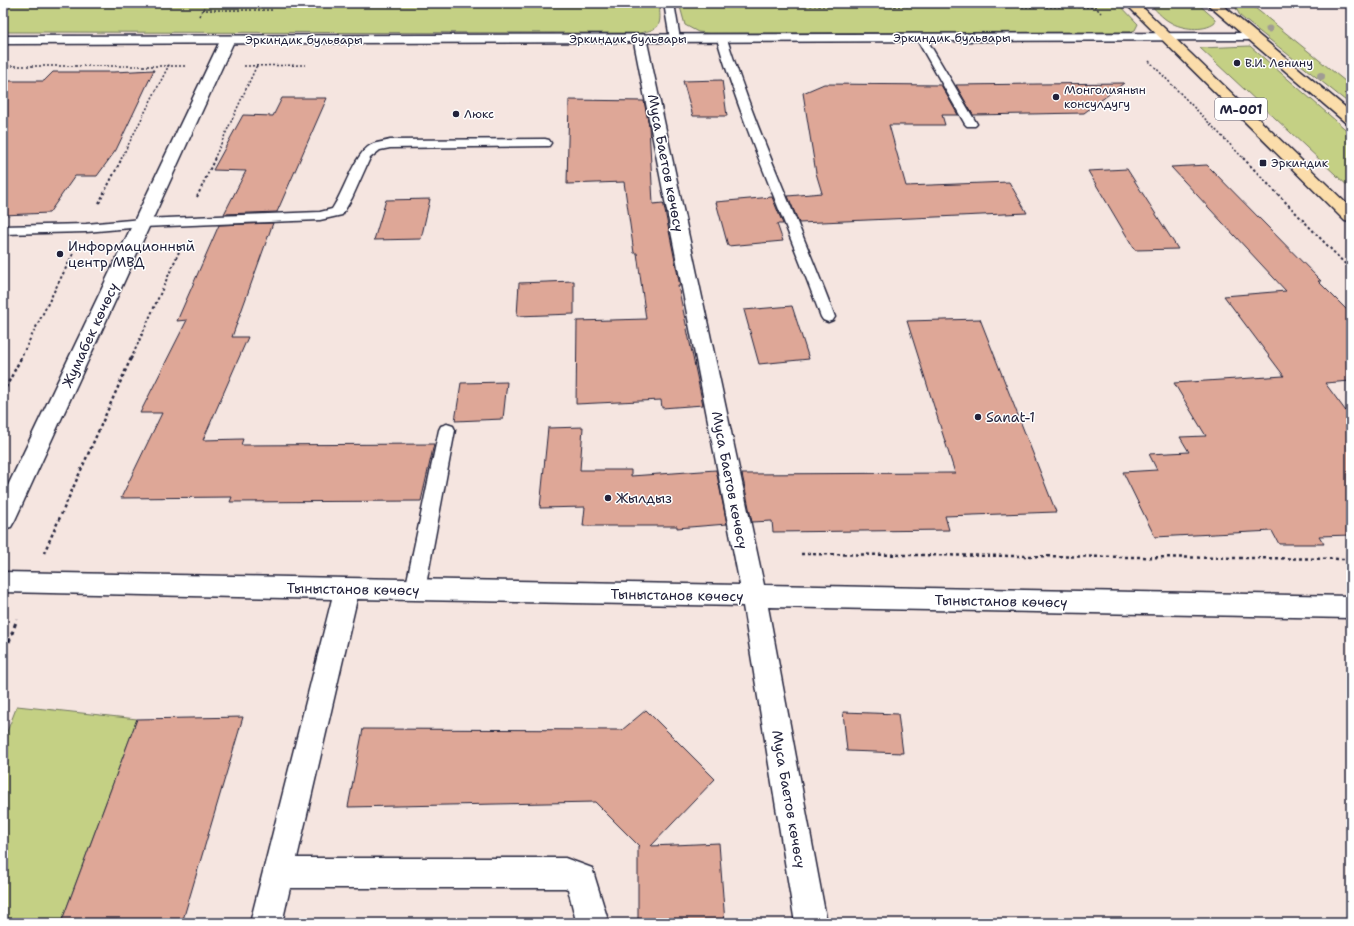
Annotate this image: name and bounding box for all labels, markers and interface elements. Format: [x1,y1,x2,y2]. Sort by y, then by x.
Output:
street label: Эркиндик бульвары [893,30,1011,46]
street label: Эркиндик бульвары [569,31,687,47]
street label: Эркиндик бульвары [245,32,363,48]
place label: В.И. Ленину [1245,55,1313,71]
marker: В.И. Ленину [1232,58,1242,68]
place label: Монголиянын консулдугу [1064,82,1146,112]
marker: Монголиянын консулдугу [1051,92,1061,102]
street label: Муса Баетов көчөсү [644,93,688,233]
road number: М-001 [1215,98,1267,120]
place label: Люкс [464,106,494,122]
marker: Люкс [451,109,461,119]
place label: Эркиндик [1271,155,1329,171]
marker: Эркиндик [1258,158,1268,168]
place label: Информационный центр МВД [68,237,195,271]
marker: Информационный центр МВД [55,249,65,259]
street label: Жумабек көчөсү [58,280,122,390]
place label: Sanat-1 [986,408,1035,426]
street label: Муса Баетов көчөсү [708,410,752,550]
marker: Sanat-1 [973,412,983,422]
place label: Жылдыз [616,489,672,507]
marker: Жылдыз [603,493,613,503]
street label: Тыныстанов көчөсү [287,579,419,599]
street label: Тыныстанов көчөсү [611,585,743,605]
street label: Тыныстанов көчөсү [935,591,1067,611]
street label: Муса Баетов көчөсү [768,728,810,870]

